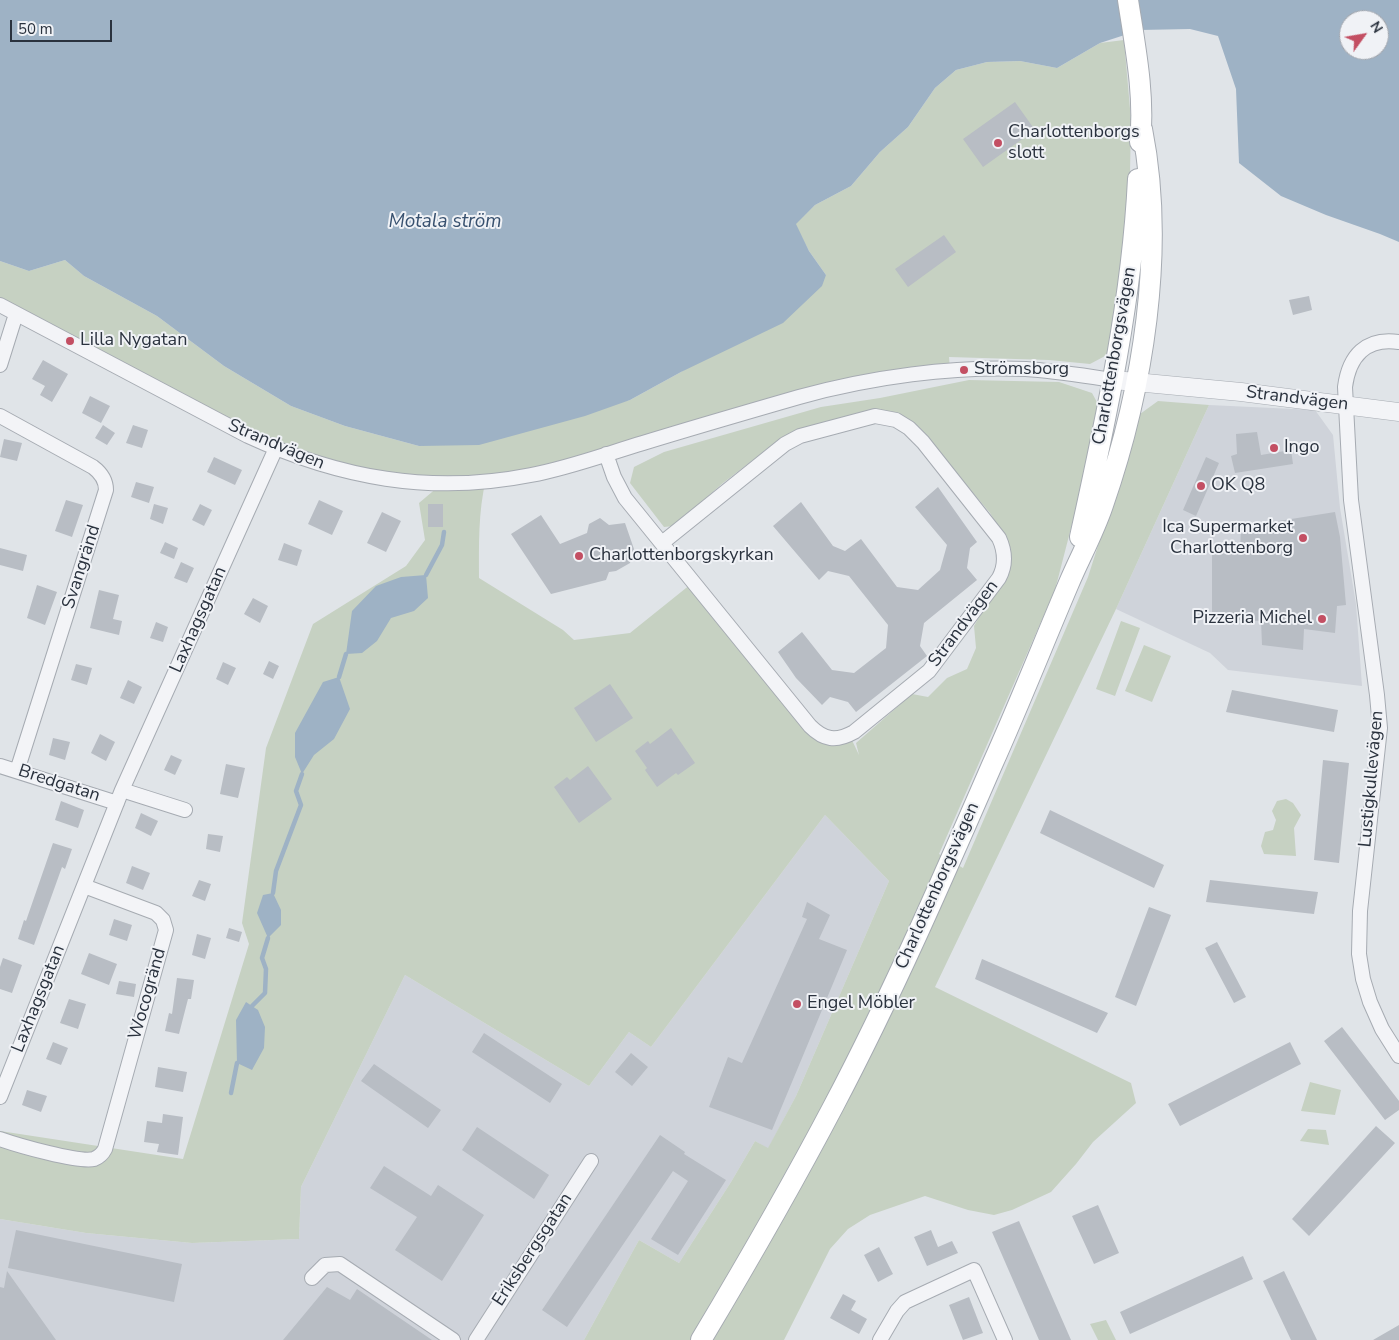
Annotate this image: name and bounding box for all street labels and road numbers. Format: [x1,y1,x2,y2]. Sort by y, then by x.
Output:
street label: Charlottenborgsvägen [1089,265,1141,447]
street label: Strandvägen [1245,382,1349,416]
street label: Strandvägen [224,415,328,475]
street label: Svangränd [58,522,106,612]
street label: Laxhagsgatan [166,564,232,676]
street label: Strandvägen [924,576,1004,672]
street label: Lustigkullevägen [1355,710,1389,848]
street label: Bredgatan [15,761,103,807]
street label: Charlottenborgsvägen [891,799,985,973]
street label: Laxhagsgatan [8,942,70,1056]
street label: Wocogränd [125,946,171,1042]
street label: Eriksbergsgatan [488,1189,578,1311]

